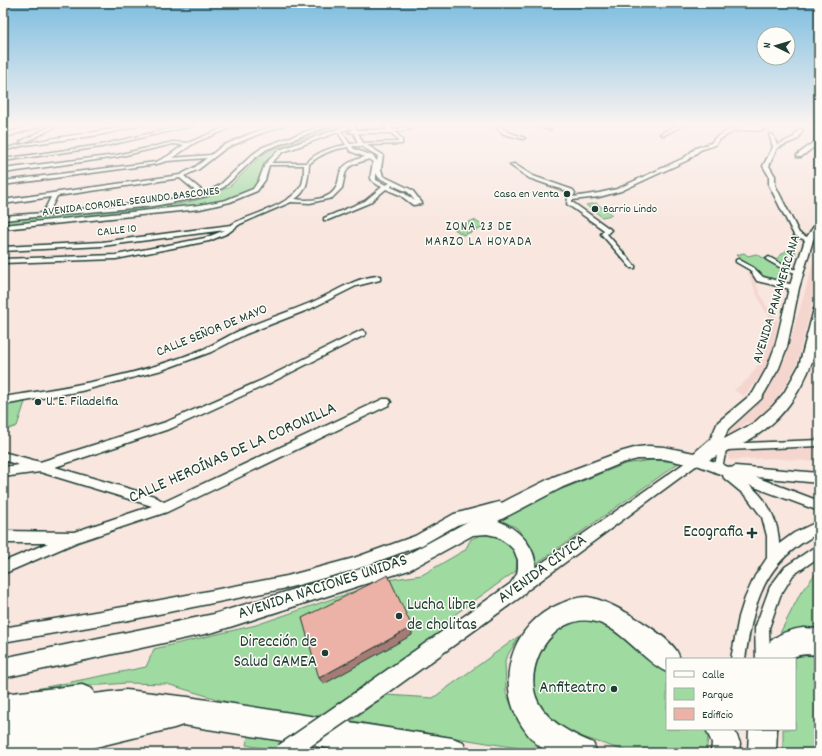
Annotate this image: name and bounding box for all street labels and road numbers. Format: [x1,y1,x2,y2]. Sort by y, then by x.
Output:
street label: AVENIDA CORONEL SEGUNDO BASCONES [41,183,221,221]
street label: CALLE 10 [96,220,138,242]
street label: AVENIDA PANAMERICANA [748,232,806,366]
street label: CALLE SEÑOR DE MAYO [153,300,271,362]
street label: CALLE HEROÍNAS DE LA CORONILLA [125,397,341,511]
street label: AVENIDA CÍVICA [493,529,593,611]
street label: AVENIDA NACIONES UNIDAS [235,549,411,627]

